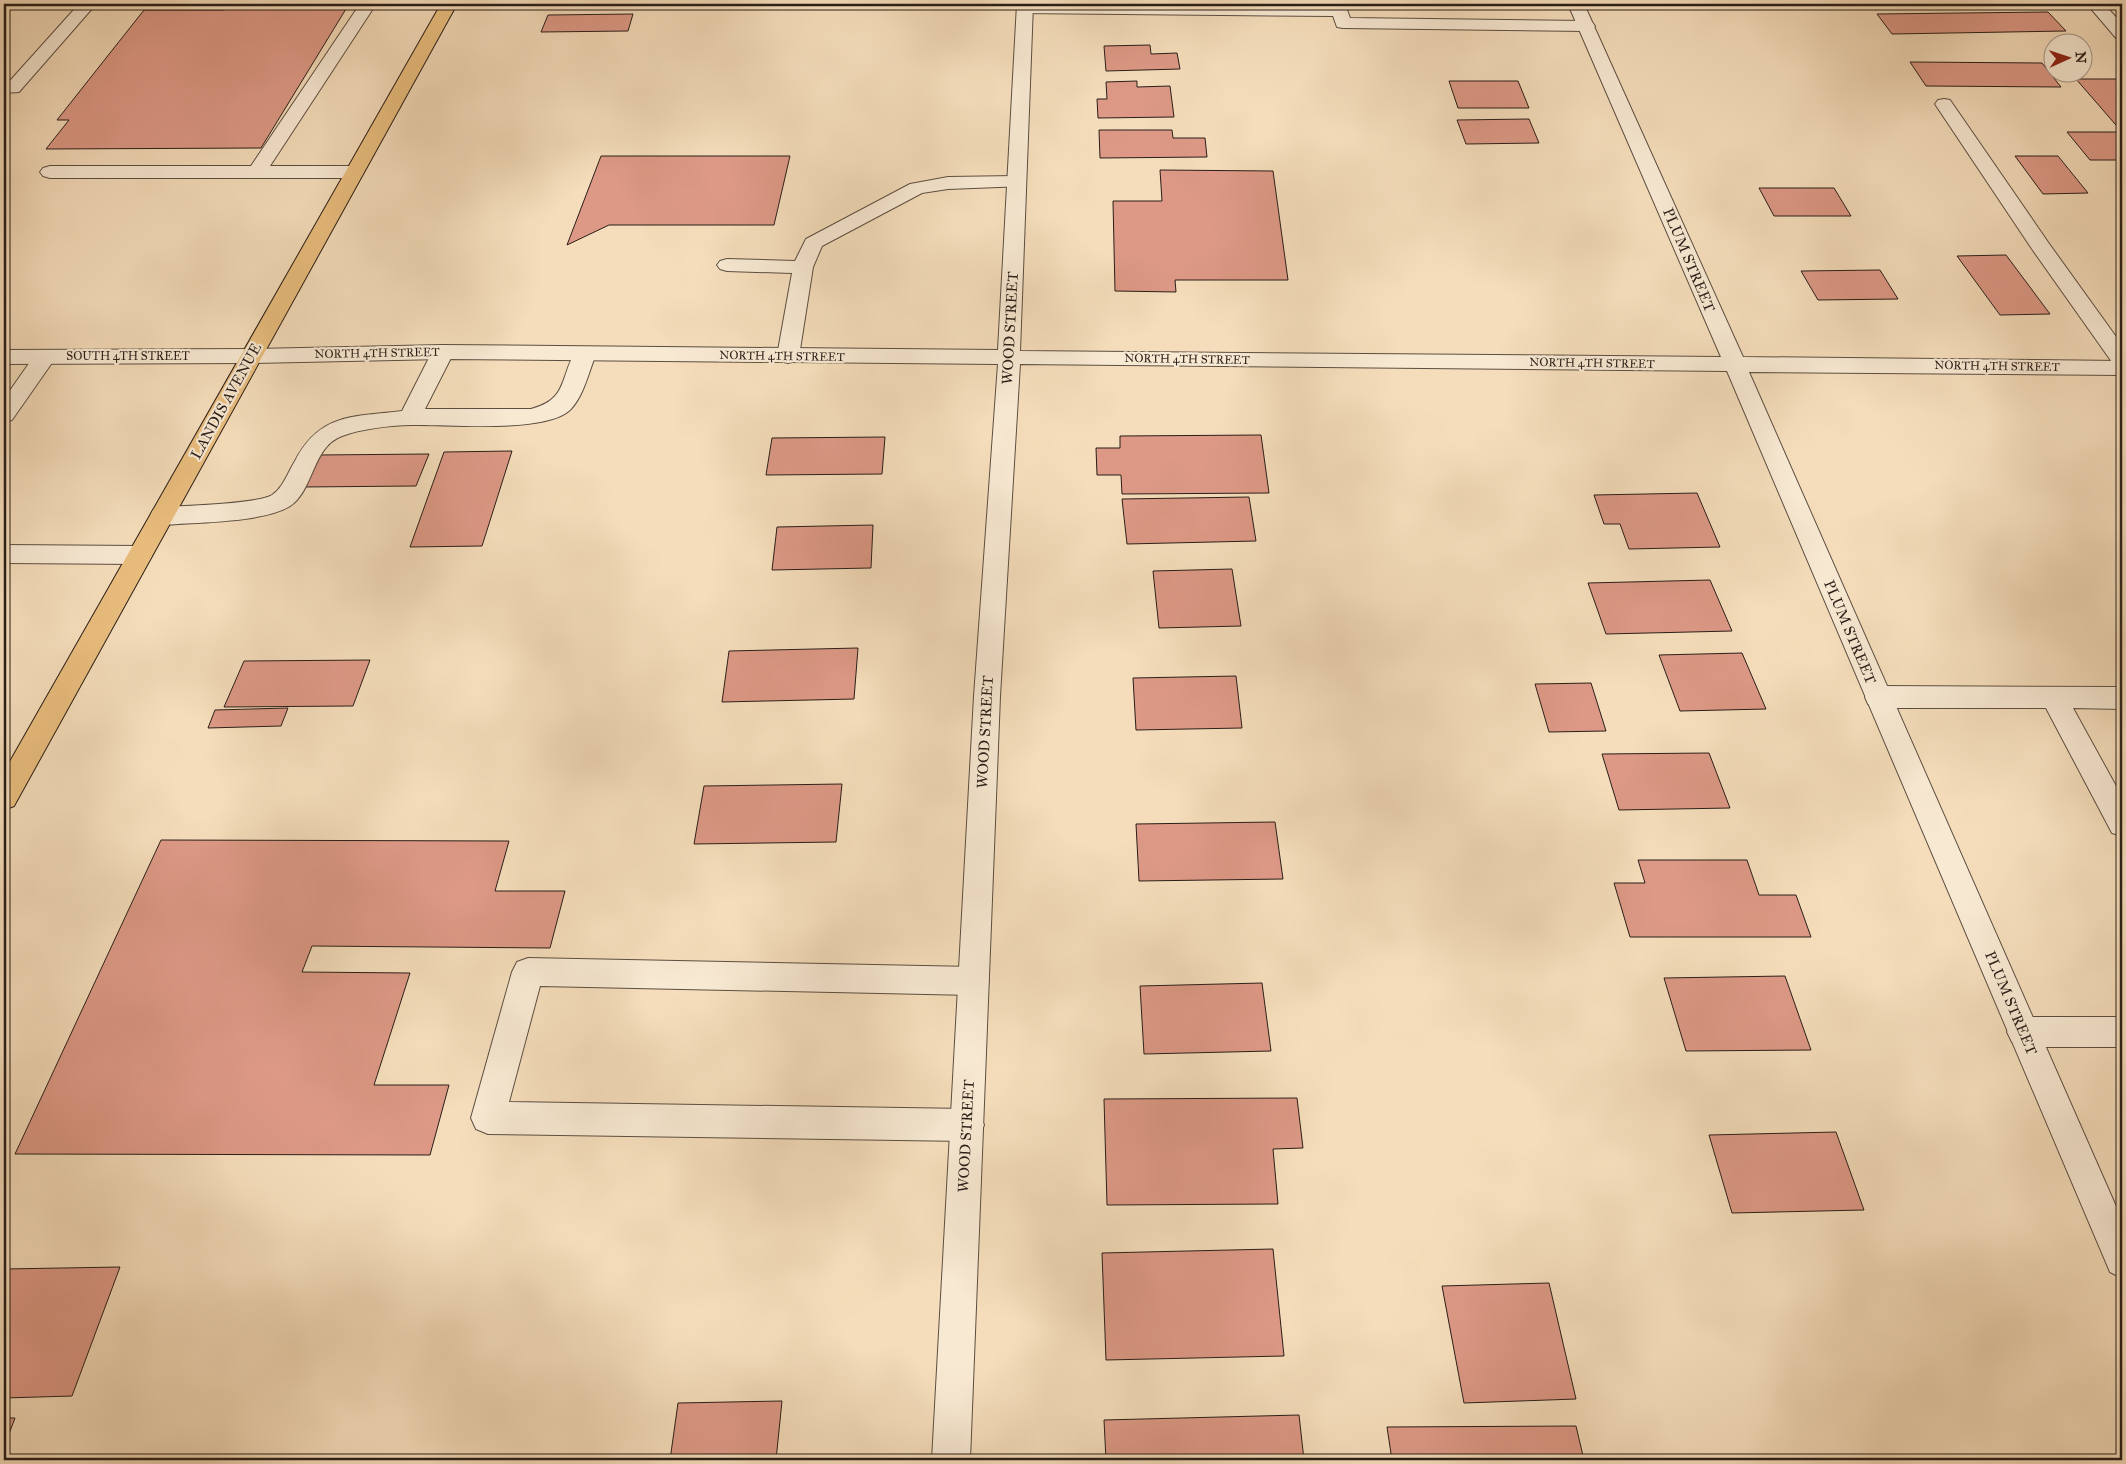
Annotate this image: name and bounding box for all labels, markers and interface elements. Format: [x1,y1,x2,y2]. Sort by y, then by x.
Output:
north arrow [2044,32,2094,82]
text: N [2072,51,2089,64]
street label: PLUM STREET [1659,205,1719,315]
street label: WOOD STREET [998,271,1022,385]
street label: LANDIS AVENUE [187,340,265,462]
street label: NORTH 4TH STREET [314,345,440,361]
street label: NORTH 4TH STREET [719,348,845,364]
street label: SOUTH 4TH STREET [66,349,190,363]
street label: NORTH 4TH STREET [1124,351,1250,367]
street label: NORTH 4TH STREET [1529,355,1655,371]
street label: NORTH 4TH STREET [1934,358,2060,374]
street label: PLUM STREET [1820,577,1880,687]
street label: WOOD STREET [973,675,997,789]
street label: PLUM STREET [1981,948,2041,1058]
street label: WOOD STREET [954,1079,978,1193]

